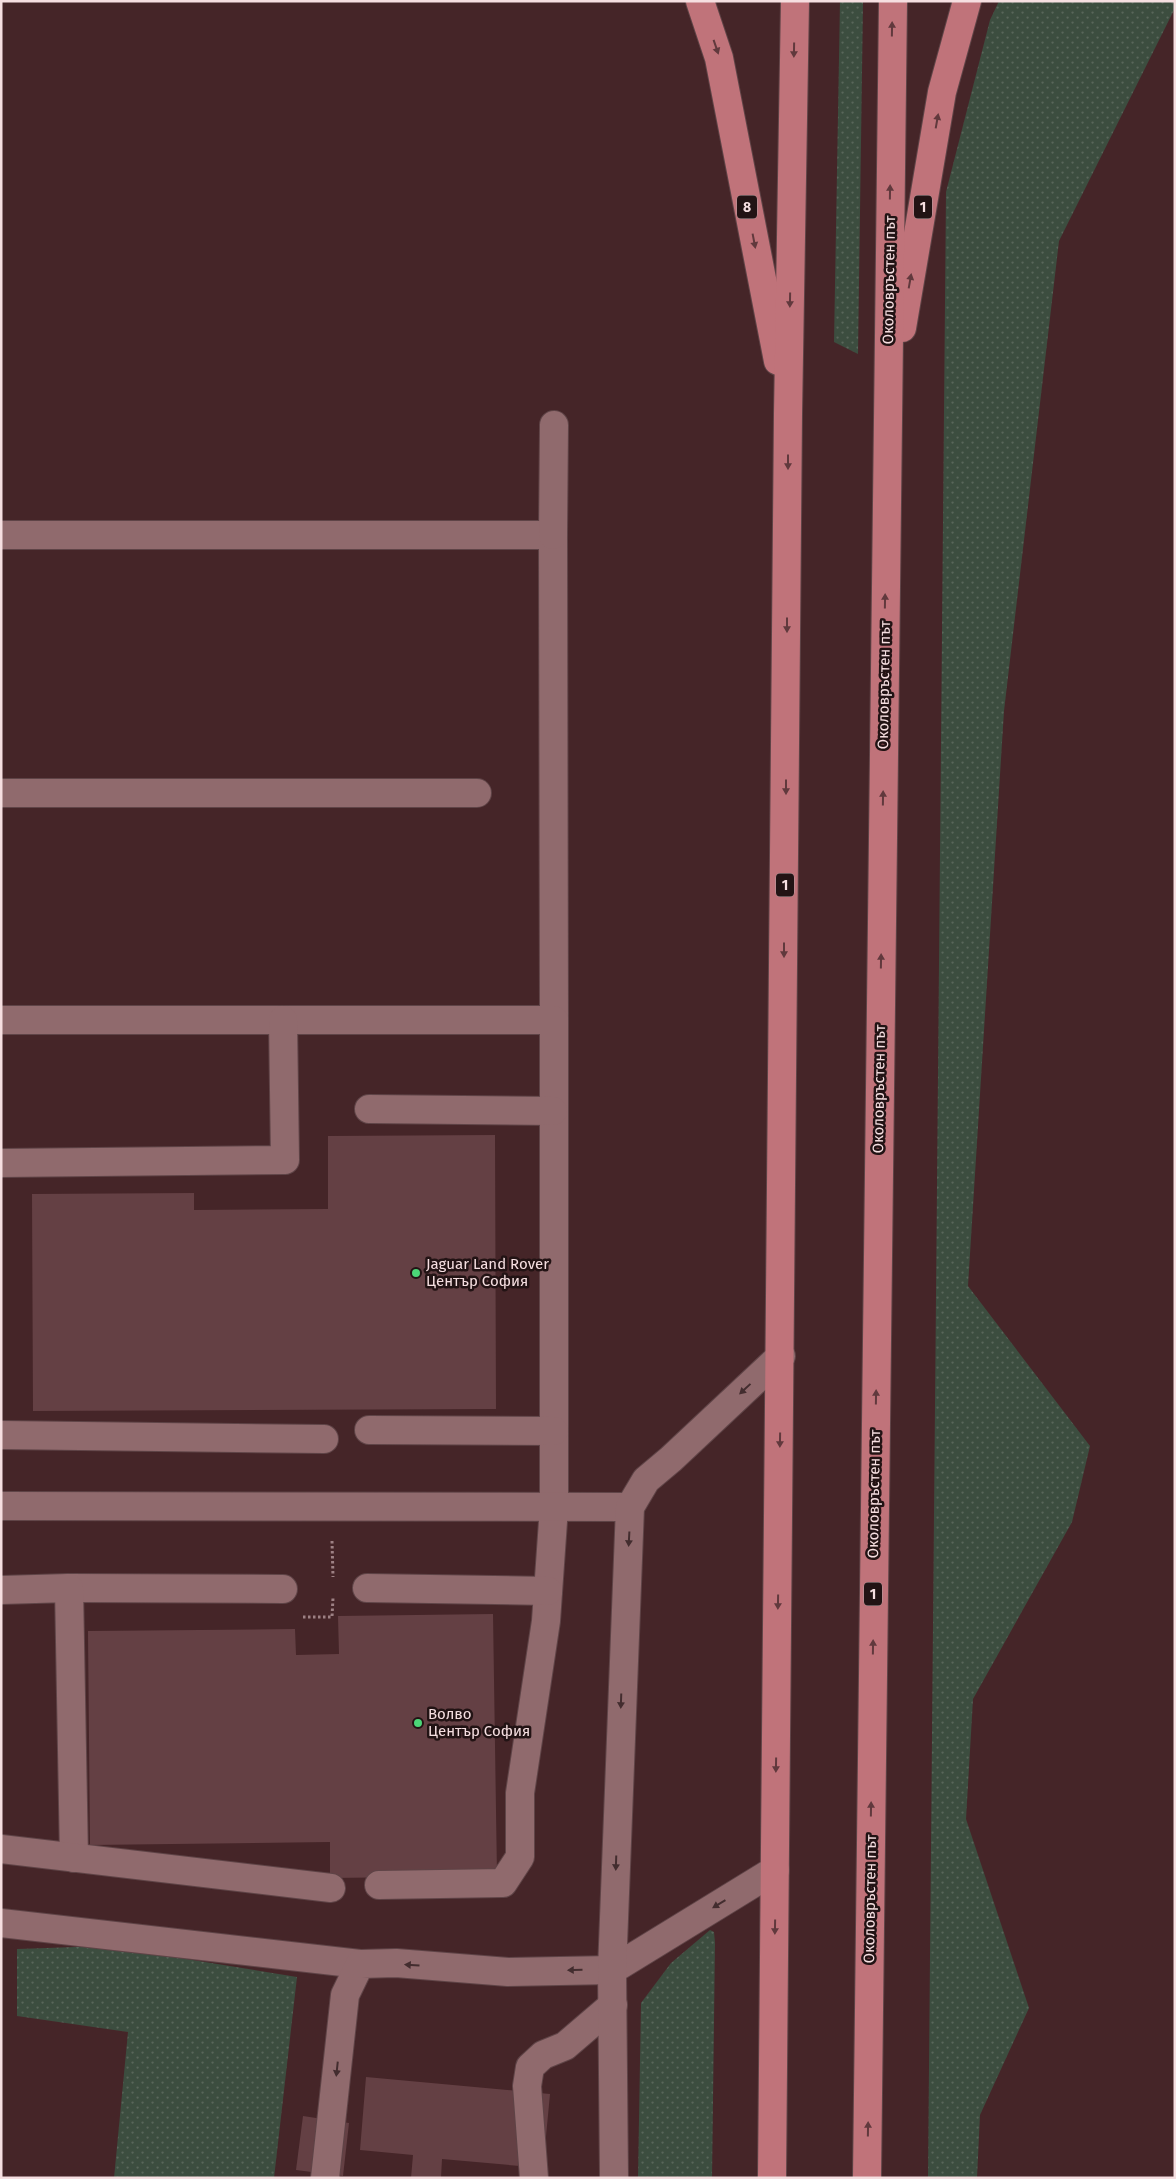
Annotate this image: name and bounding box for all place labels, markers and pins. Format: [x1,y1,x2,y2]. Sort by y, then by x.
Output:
place label: Jaguar Land Rover Център София [426,1255,549,1290]
marker: Jaguar Land Rover Център София [410,1267,422,1279]
place label: Волво Център София [428,1705,530,1740]
marker: Волво Център София [412,1717,424,1729]

